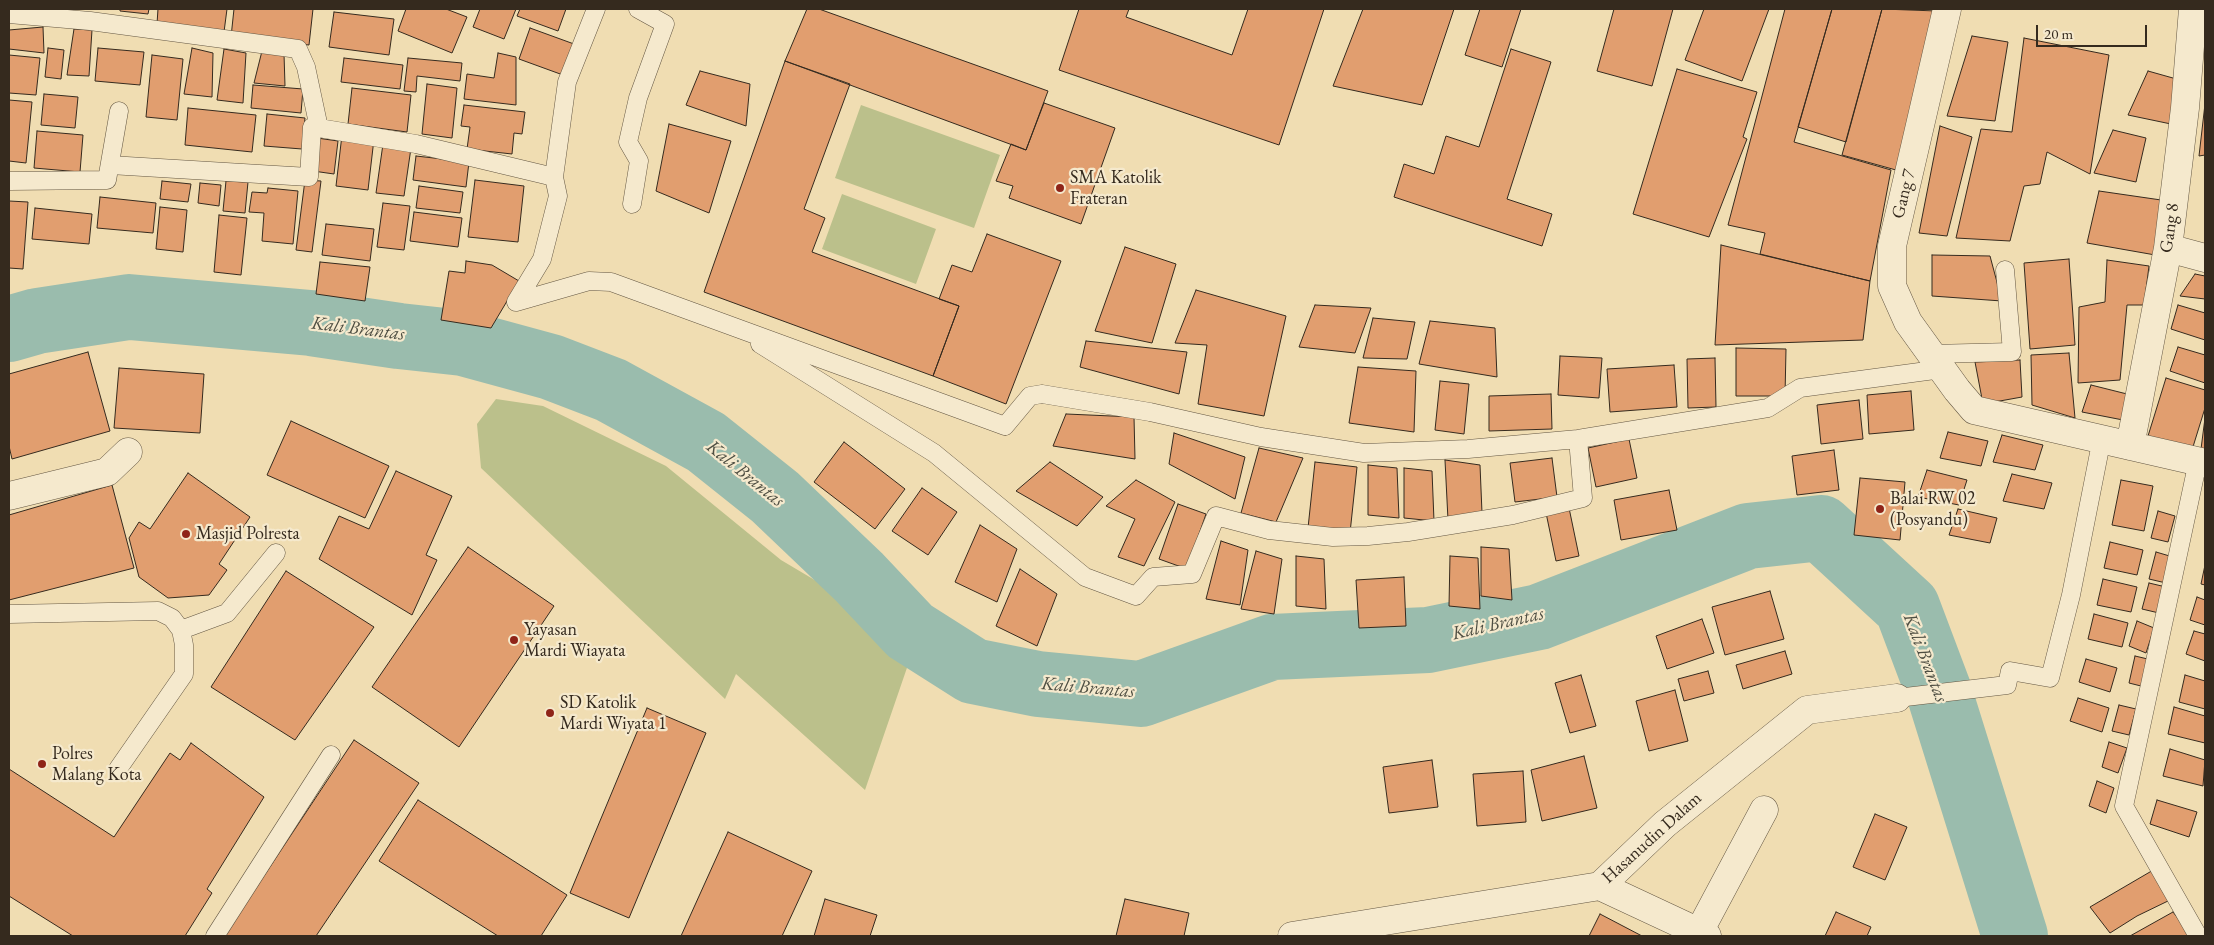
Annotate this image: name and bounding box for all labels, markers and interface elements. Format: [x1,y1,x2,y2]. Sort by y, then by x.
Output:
scale bar [2039,15,2150,47]
text: 20 m [2044,24,2073,43]
place label: SMA Katolik Frateran [1070,167,1162,210]
street label: Gang 7 [1887,167,1921,221]
marker: SMA Katolik Frateran [1054,182,1066,194]
street label: Gang 8 [2156,202,2184,254]
water label: Kali Brantas [310,312,406,346]
water label: Kali Brantas [702,436,788,512]
place label: Balai RW 02 (Posyandu) [1890,488,1975,530]
marker: Balai RW 02 (Posyandu) [1874,503,1886,515]
place label: Masjid Polresta [196,523,300,545]
marker: Masjid Polresta [180,528,192,540]
water label: Kali Brantas [1450,602,1546,646]
water label: Kali Brantas [1898,610,1952,706]
place label: Yayasan Mardi Wiayata [524,619,625,662]
marker: Yayasan Mardi Wiayata [508,634,520,646]
water label: Kali Brantas [1040,673,1136,703]
place label: SD Katolik Mardi Wiyata 1 [560,692,667,734]
marker: SD Katolik Mardi Wiyata 1 [544,707,556,719]
place label: Polres Malang Kota [52,743,141,786]
marker: Polres Malang Kota [36,758,48,770]
street label: Hasanudin Dalam [1598,788,1706,888]

